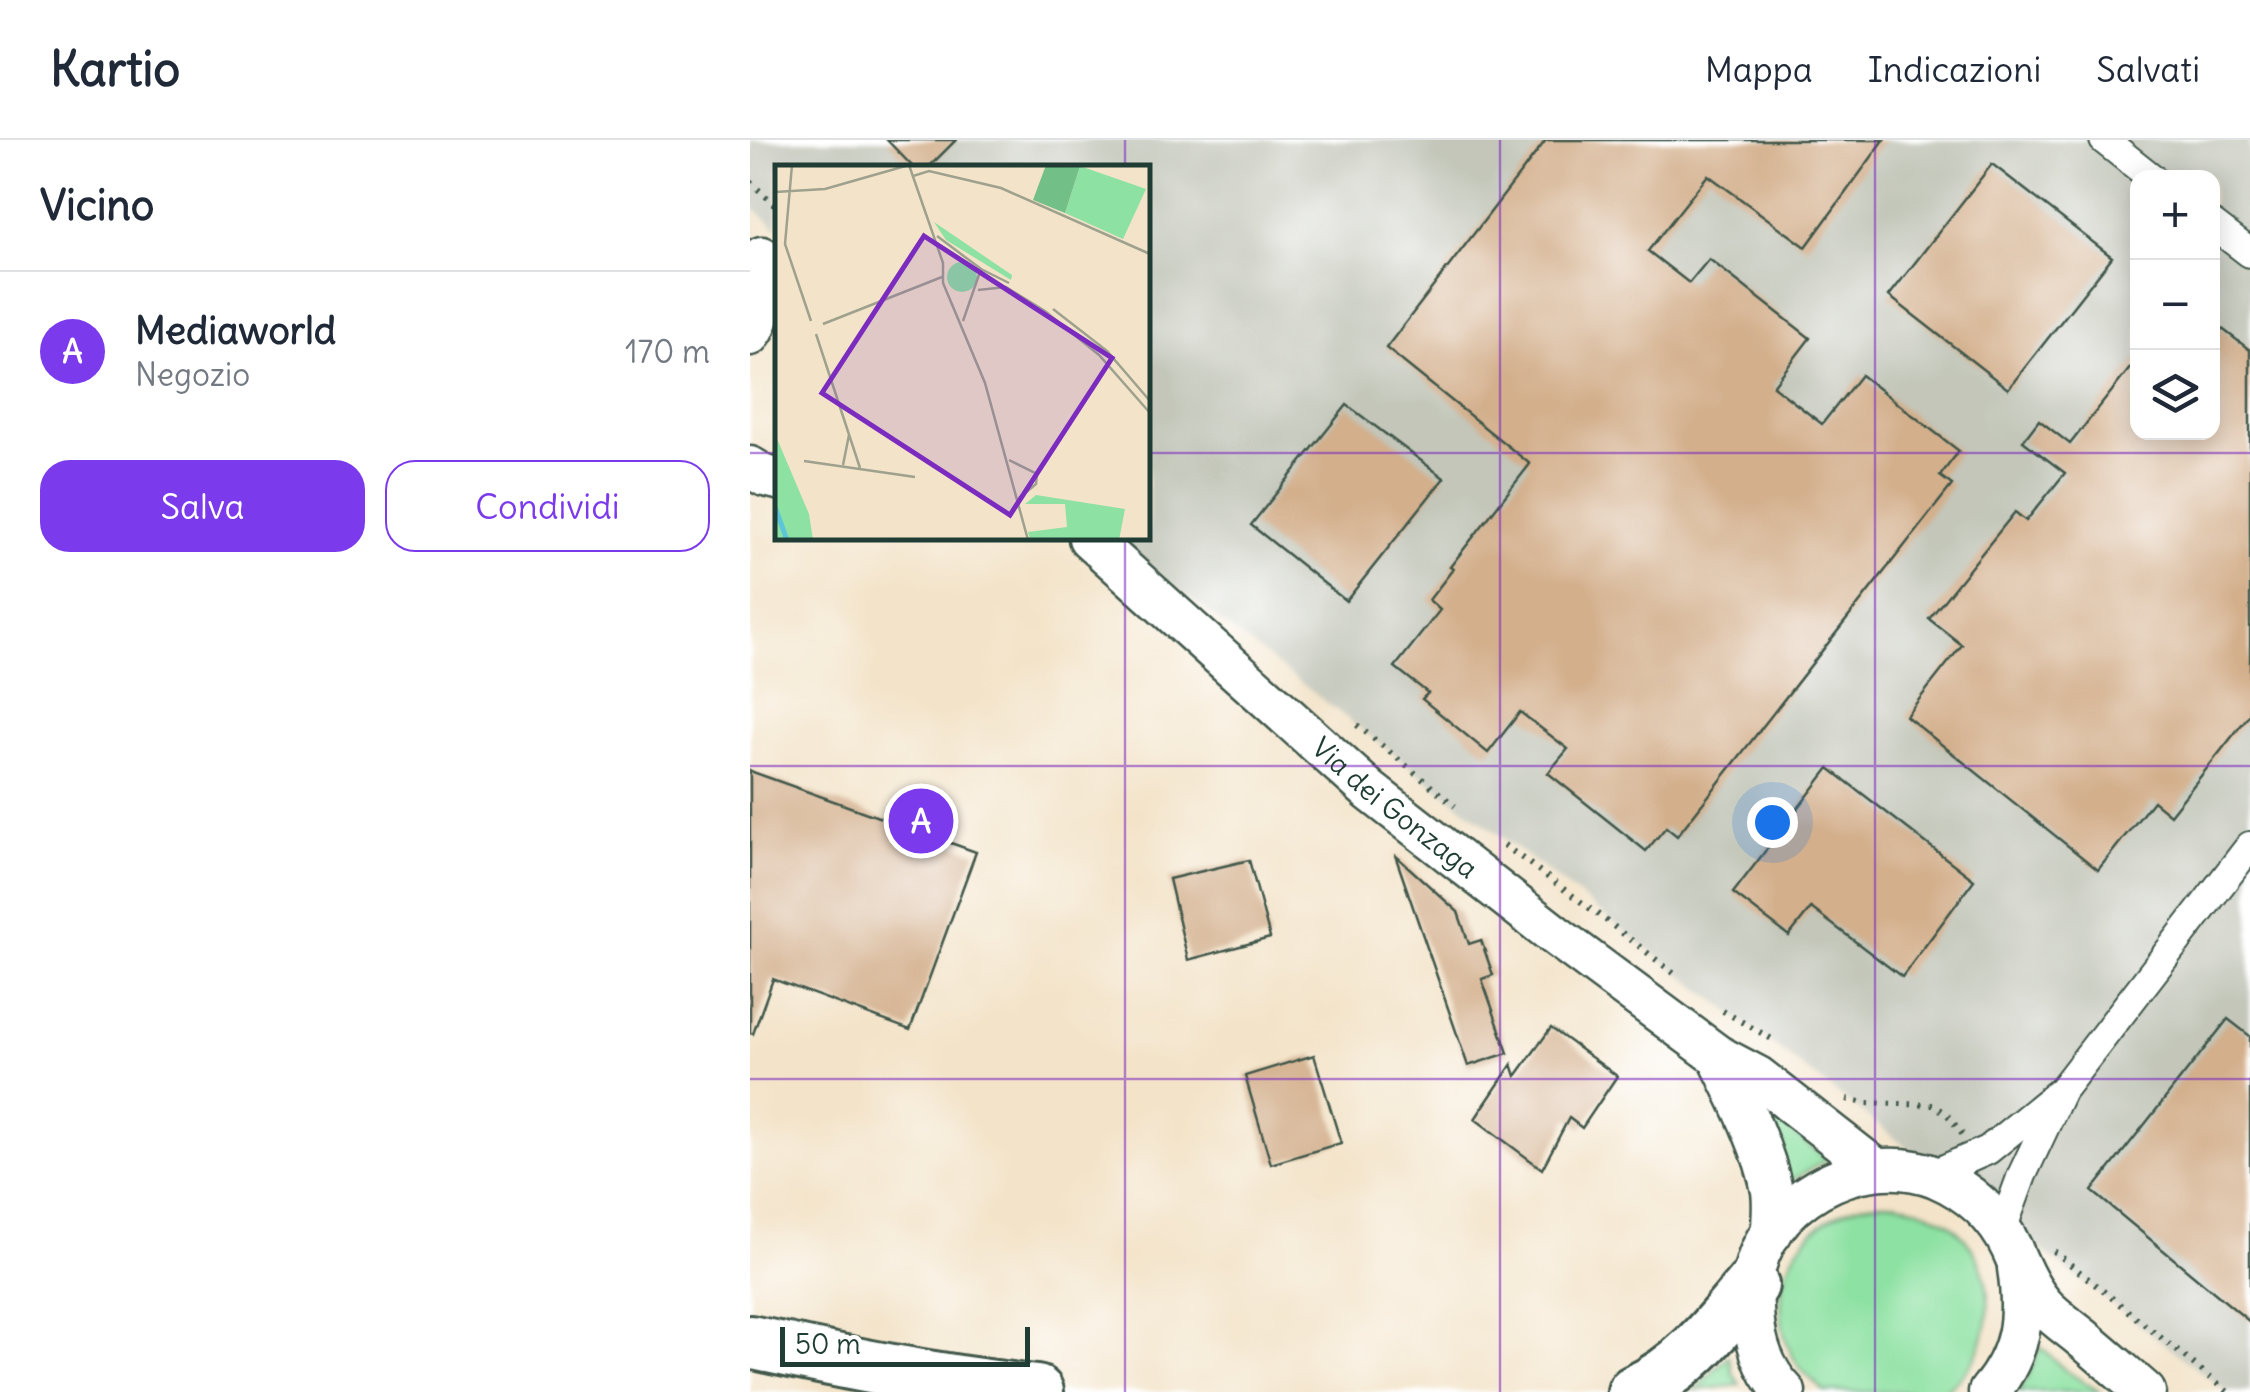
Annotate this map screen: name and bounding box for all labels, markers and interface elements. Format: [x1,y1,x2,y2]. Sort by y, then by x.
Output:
text: Kartio [50,39,180,99]
text: Mappa [1705,47,1813,91]
text: Indicazioni [1868,47,2041,91]
text: Salvati [2096,47,2200,91]
inset map [775,165,1150,540]
map controls [2130,170,2220,440]
button: + [2130,170,2220,260]
text: Vicino [40,179,154,231]
button: − [2130,260,2220,350]
text: Mediaworld [135,307,336,354]
text: A [62,331,83,372]
text: 170 m [625,331,710,372]
button: layers [2130,350,2220,440]
text: Negozio [135,354,250,395]
button: Salva [40,460,365,552]
button: Condividi [385,460,710,552]
street label: Via dei Gonzaga [1304,729,1485,886]
pin: A [888,784,954,858]
your location [1747,797,1798,848]
scale bar [780,1322,1030,1366]
text: 50 m [795,1326,861,1362]

